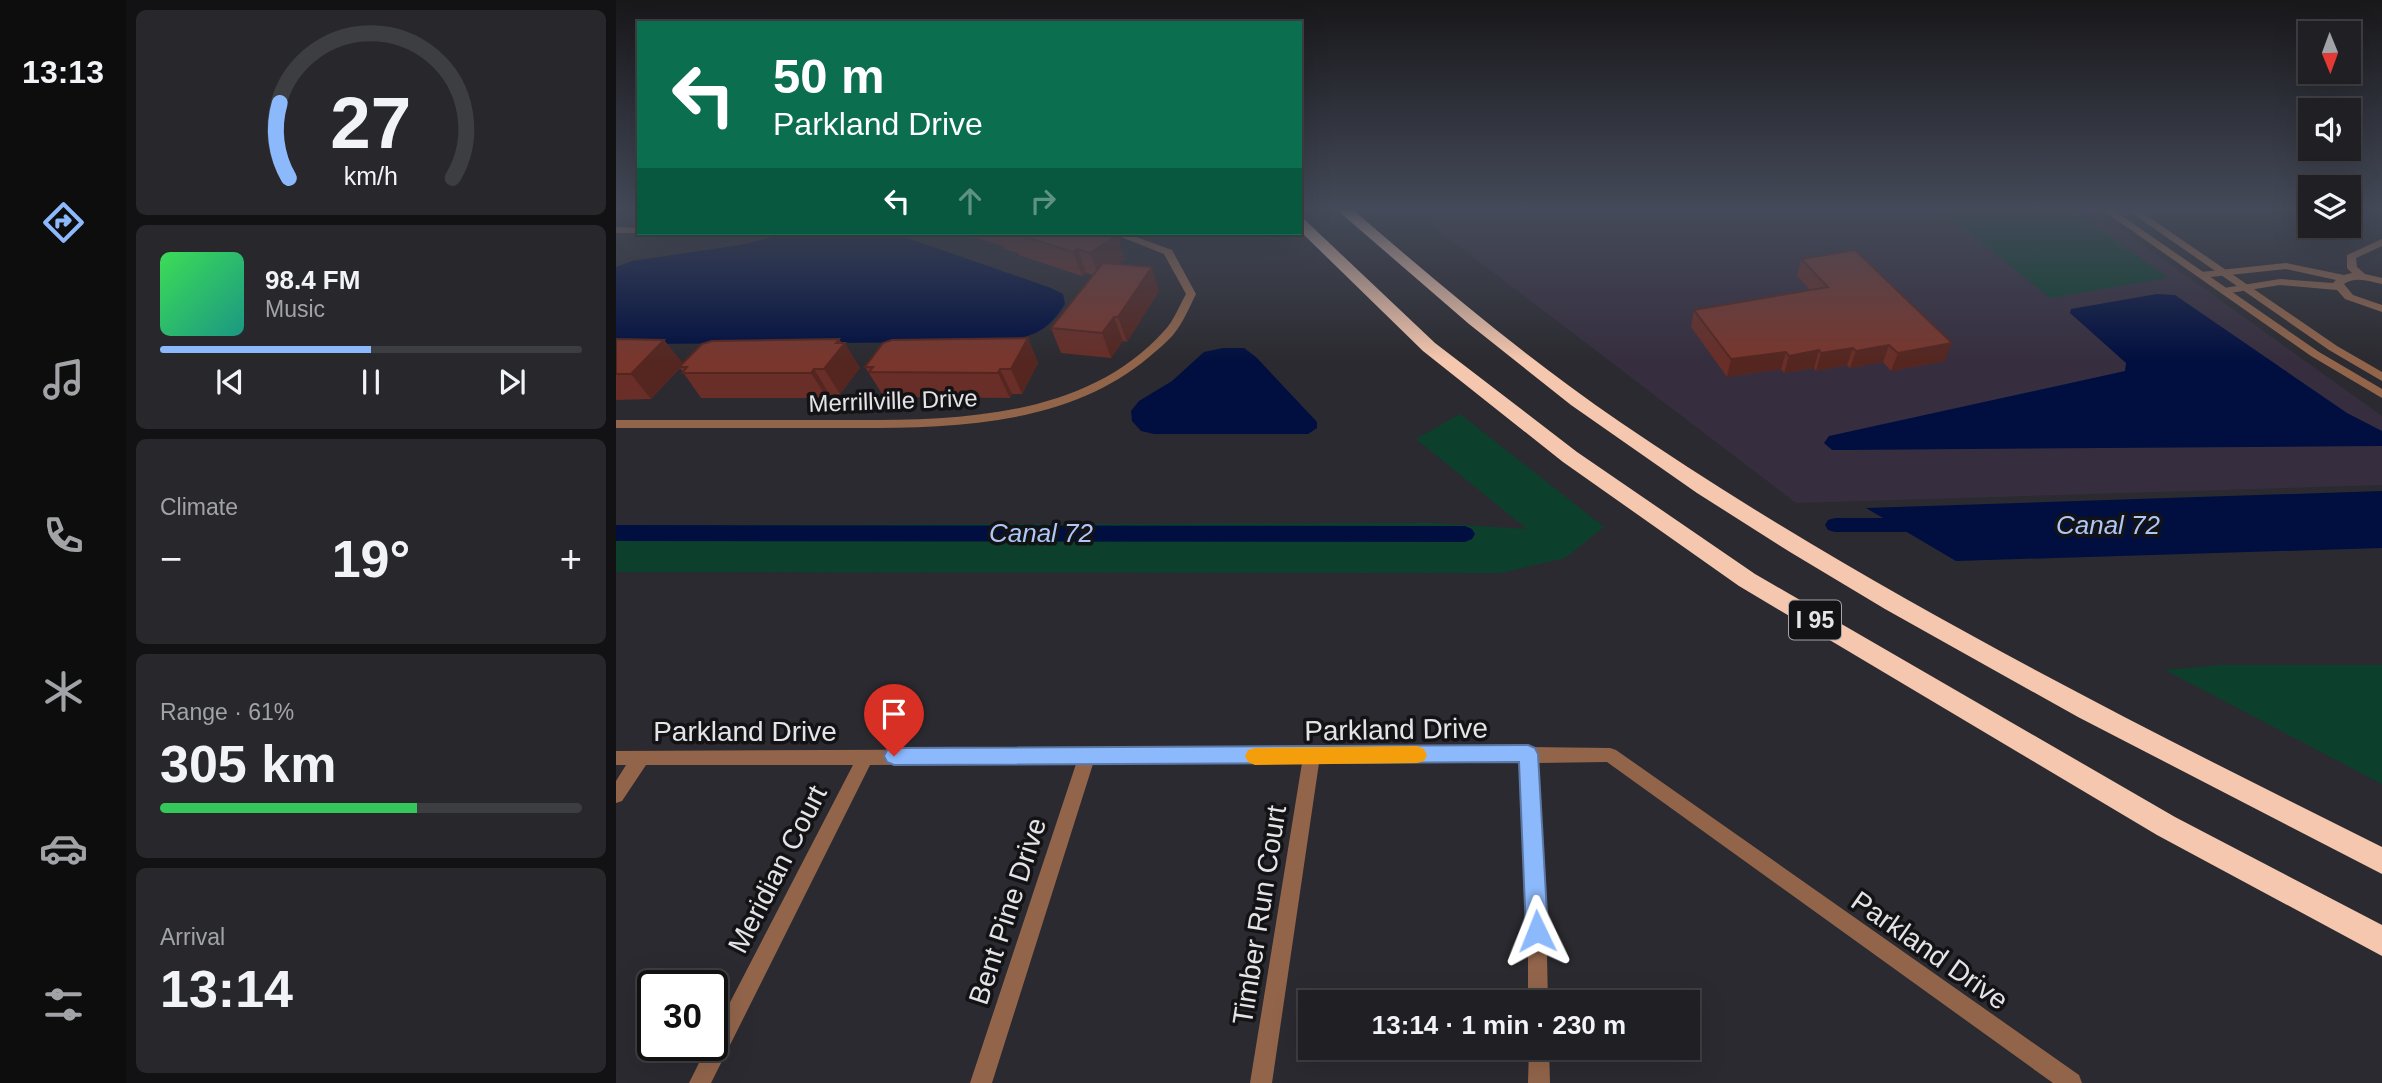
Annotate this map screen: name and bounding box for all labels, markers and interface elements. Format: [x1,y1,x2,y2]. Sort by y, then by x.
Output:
north arrow [2298,21,2361,84]
map controls [2298,21,2361,238]
icon: left [658,49,749,140]
text: 50 m [773,49,885,103]
text: 13:13 [22,54,104,90]
text: 27 [331,83,411,164]
button: sound [2298,98,2361,161]
text: Parkland Drive [773,106,983,142]
text: km/h [344,162,398,190]
button: layers [2298,175,2361,238]
icon: left [878,182,916,220]
icon: ahead [951,182,989,220]
icon: right [1024,182,1062,220]
icon: directions [39,198,88,247]
text: 98.4 FM [265,265,360,295]
text: Music [265,296,325,322]
icon: music [39,355,88,404]
icon: previous [211,363,249,401]
icon: pause [352,363,390,401]
icon: next [493,363,531,401]
street label: Merrillville Drive [808,384,978,417]
text: Climate [160,494,238,520]
water label: Canal 72 [2056,510,2161,540]
icon: phone [39,511,88,560]
water label: Canal 72 [989,518,1094,548]
text: 19° [332,530,410,588]
text: − [160,538,182,580]
text: + [560,538,582,580]
road number: I 95 [1789,600,1841,640]
icon: climate [39,667,88,716]
pin [864,684,924,756]
icon: arrive [875,695,913,733]
text: Range · 61% [160,699,294,725]
street label: Parkland Drive [1304,712,1488,747]
street label: Parkland Drive [653,716,837,747]
text: 305 km [160,735,336,793]
street label: Meridian Court [722,780,833,958]
street label: Timber Run Court [1227,803,1292,1027]
street label: Bent Pine Drive [963,814,1052,1008]
icon: car [39,824,88,873]
street label: Parkland Drive [1846,885,2014,1016]
position arrow [1500,894,1574,968]
text: Arrival [160,924,225,950]
text: 13:14 [160,960,293,1018]
speed limit sign: 30 [637,970,728,1061]
icon: filters [39,980,88,1029]
text: 13:14 · 1 min · 230 m [1372,1010,1626,1040]

